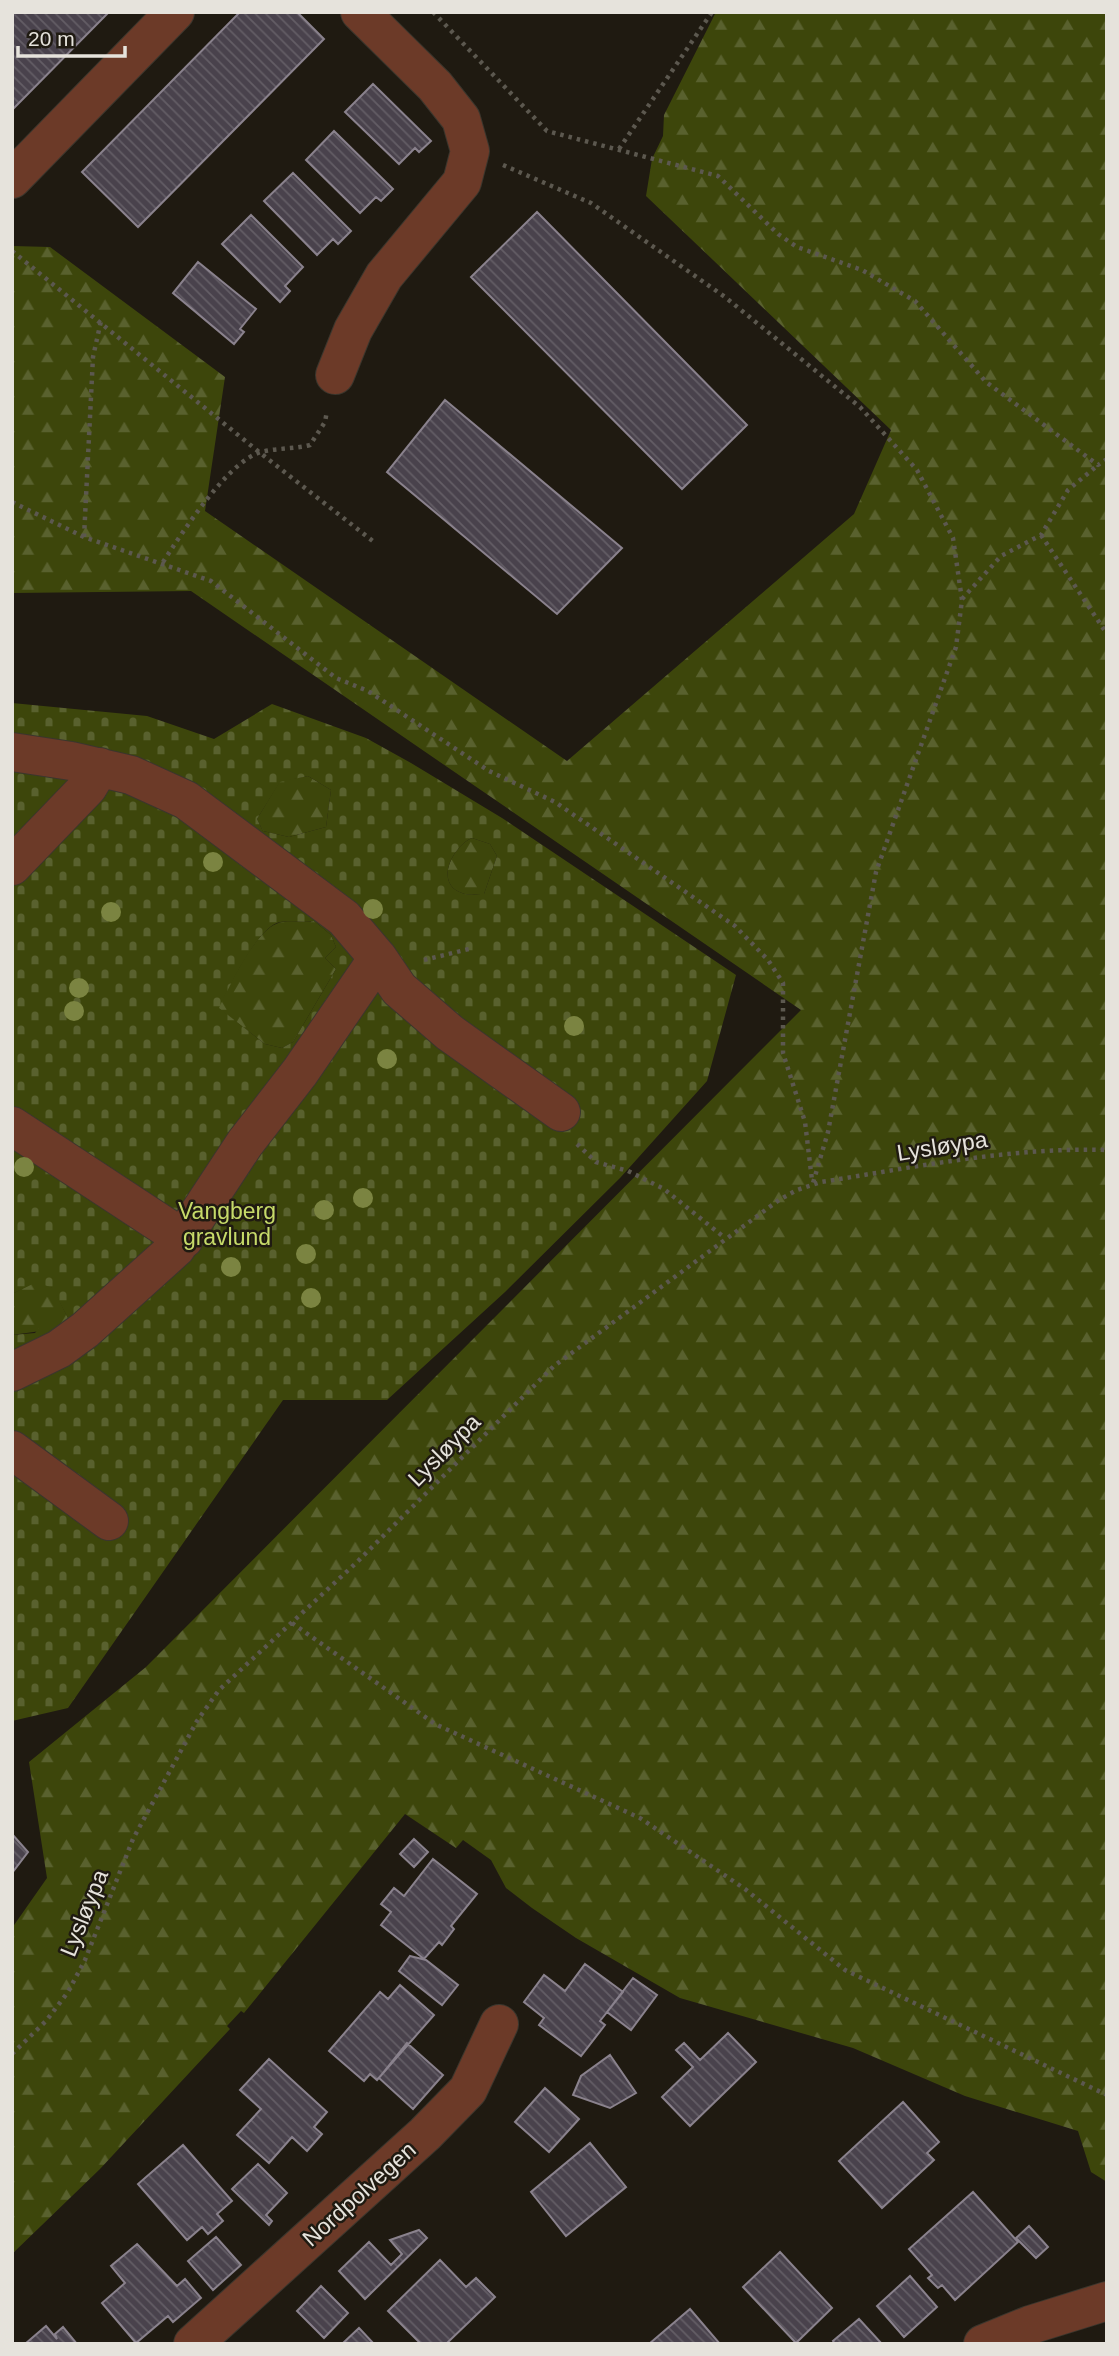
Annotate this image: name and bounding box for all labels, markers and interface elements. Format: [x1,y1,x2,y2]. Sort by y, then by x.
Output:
scale bar [18,14,124,58]
text: 20 m [28,27,75,50]
street label: Lysløypa [895,1126,989,1166]
park label: Vangberg gravlund [178,1198,276,1250]
street label: Lysløypa [403,1408,486,1491]
street label: Lysløypa [55,1866,113,1960]
street label: Nordpolvegen [297,2136,421,2252]

